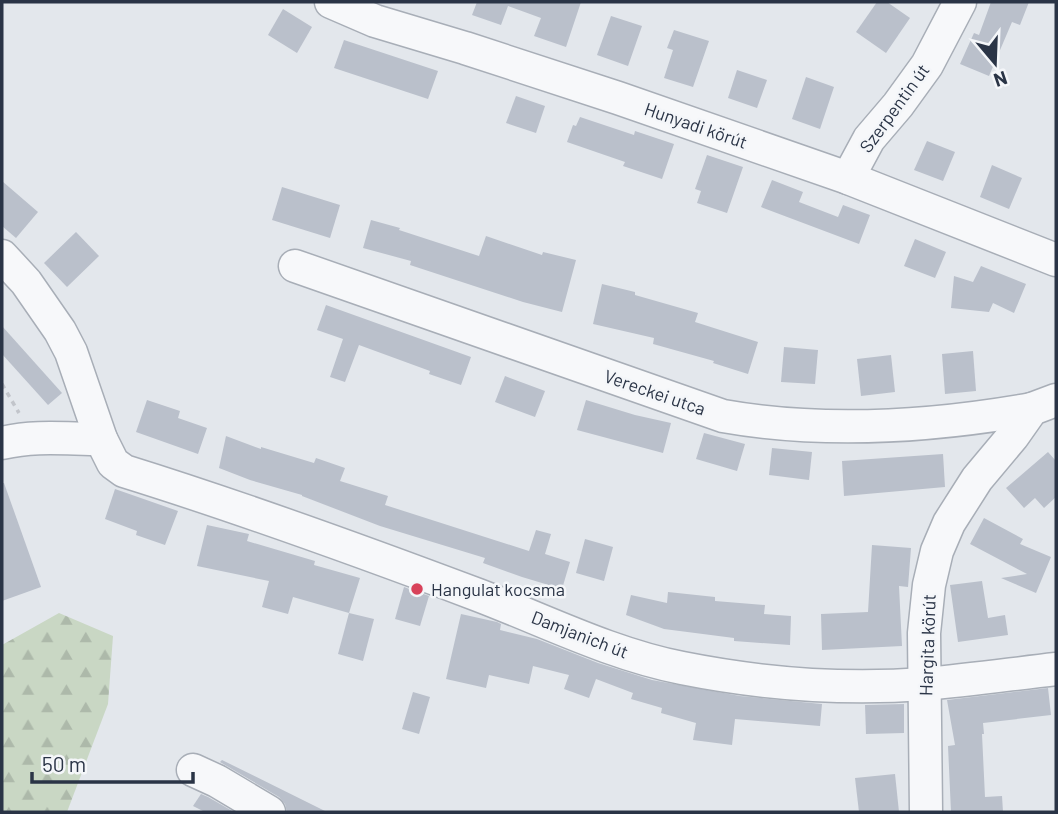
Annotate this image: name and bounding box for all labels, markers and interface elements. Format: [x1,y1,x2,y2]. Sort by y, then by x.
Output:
north arrow [960,28,1030,98]
street label: Szerpentin út [854,59,934,157]
text: N [991,67,1010,92]
street label: Hunyadi körút [642,97,750,153]
street label: Vereckei utca [601,364,709,420]
place label: Hangulat kocsma [431,578,565,600]
marker: Hangulat kocsma [409,581,425,597]
street label: Hargita körút [914,594,940,696]
street label: Damjanich út [528,605,632,663]
scale bar [32,740,192,784]
text: 50 m [42,751,86,776]

